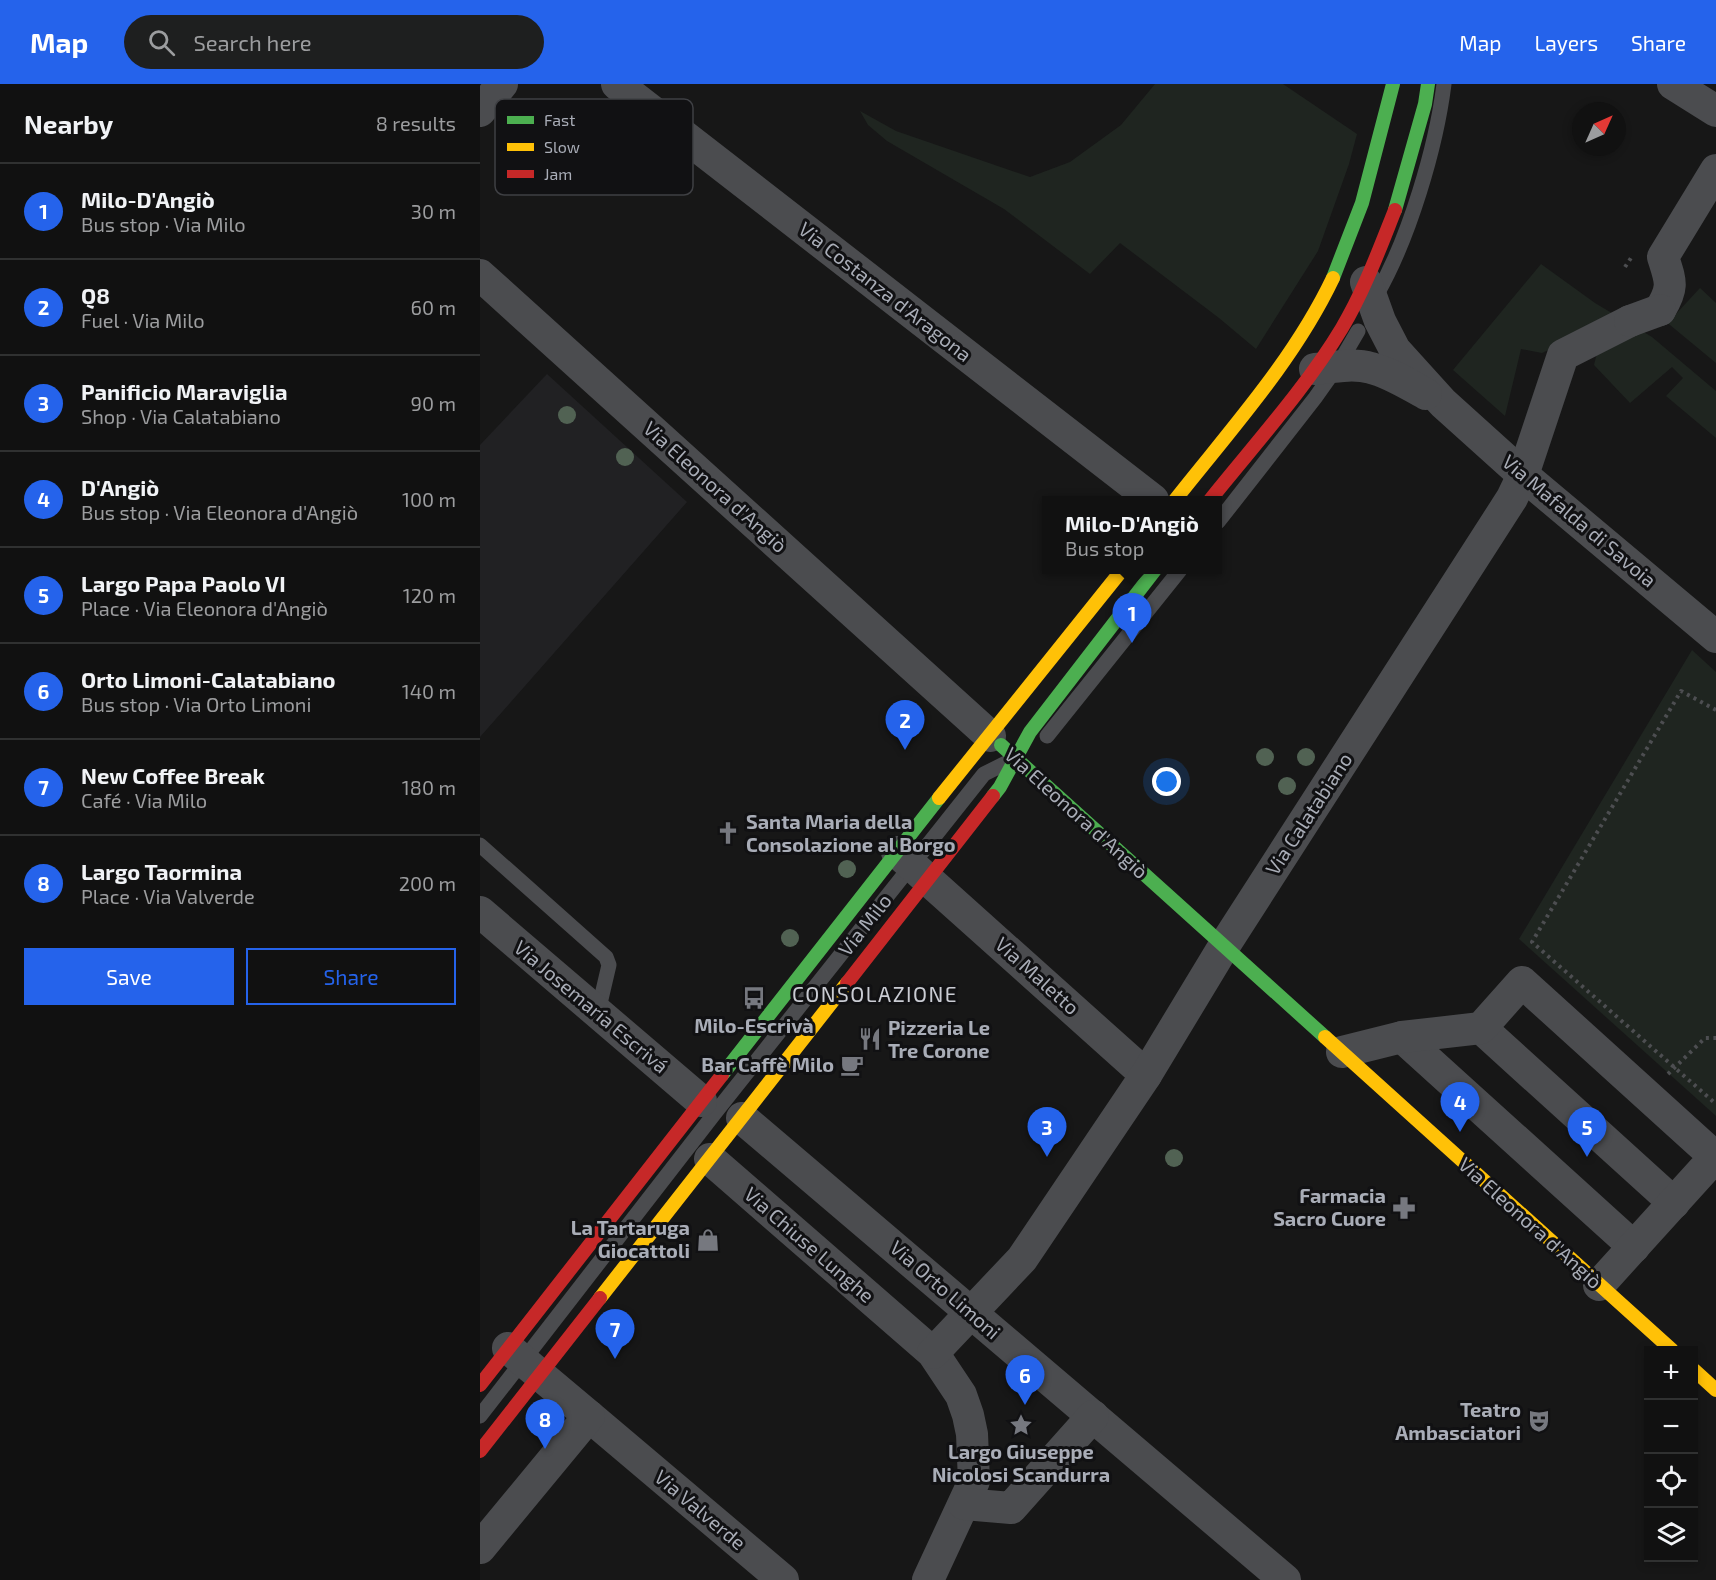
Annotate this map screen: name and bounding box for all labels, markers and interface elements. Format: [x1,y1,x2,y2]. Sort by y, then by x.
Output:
search box [124,15,544,69]
text: Map [30,25,88,59]
icon: search [145,26,178,59]
text: Search here [193,29,312,55]
text: Map [1459,30,1501,55]
text: Layers [1534,30,1598,55]
text: Share [1631,30,1686,55]
legend [495,99,693,195]
north arrow [1572,102,1626,156]
text: Nearby [24,108,113,139]
text: Fast [544,110,575,129]
text: 8 results [376,111,456,135]
text: Slow [544,137,580,156]
text: Jam [544,164,572,183]
text: Milo-D'Angiò [81,186,215,212]
text: 1 [39,199,48,223]
text: 30 m [411,199,456,223]
text: Bus stop · Via Milo [81,212,246,236]
street label: Via Costanza d'Aragona [794,216,977,366]
text: Q8 [81,282,110,308]
text: 2 [38,295,49,319]
text: 60 m [411,295,456,319]
text: Fuel · Via Milo [81,308,205,332]
text: Panificio Maraviglia [81,378,288,404]
text: 3 [38,391,49,415]
text: 90 m [411,391,456,415]
text: Shop · Via Calatabiano [81,404,281,428]
street label: Via Eleonora d'Angiò [639,416,792,557]
street label: Via Mafalda di Savoia [1498,449,1661,592]
text: D'Angiò [81,474,159,500]
text: 4 [37,487,50,511]
text: 100 m [402,487,456,511]
popup [1042,496,1222,574]
text: Bus stop · Via Eleonora d'Angiò [81,500,358,524]
text: Milo-D'Angiò [1065,510,1199,536]
text: Bus stop [1065,536,1144,560]
text: Largo Papa Paolo VI [81,570,286,596]
text: 5 [38,583,49,607]
text: 120 m [403,583,456,607]
pin: 1 [1112,594,1152,643]
text: Place · Via Eleonora d'Angiò [81,596,328,620]
text: Orto Limoni-Calatabiano [81,666,336,692]
text: 6 [38,679,49,703]
text: 140 m [402,679,456,703]
text: Bus stop · Via Orto Limoni [81,692,311,716]
pin: 2 [886,700,924,750]
street label: Via Eleonora d'Angiò [1000,742,1153,883]
street label: Via Calatabiano [1260,748,1357,879]
text: New Coffee Break [81,762,265,788]
your location [1152,767,1181,796]
text: 7 [38,775,49,799]
text: 180 m [402,775,456,799]
text: Café · Via Milo [81,788,207,812]
place label: Santa Maria della Consolazione al Borgo [746,809,956,856]
church icon: Santa Maria della Consolazione al Borgo [715,820,741,846]
text: Largo Taormina [81,858,242,884]
text: 8 [37,871,50,895]
text: 200 m [399,871,456,895]
text: Place · Via Valverde [81,884,255,908]
street label: Via Milo [832,888,896,960]
street label: Via Maletto [991,931,1084,1019]
street label: Via Josemaría Escrivá [510,935,674,1078]
button: Save [24,948,234,1005]
button: Share [246,948,456,1005]
district label: CONSOLAZIONE [792,981,958,1006]
bus stop icon: Milo-Escrivà [741,985,767,1011]
place label: Milo-Escrivà [694,1013,814,1037]
place label: Pizzeria Le Tre Corone [888,1015,990,1062]
restaurant icon: Pizzeria Le Tre Corone [857,1026,883,1052]
place label: Bar Caffè Milo [701,1052,834,1076]
cafe icon: Bar Caffè Milo [839,1052,865,1078]
pin: 4 [1440,1082,1480,1132]
pin: 3 [1028,1108,1066,1157]
pin: 5 [1568,1108,1606,1157]
street label: Via Eleonora d'Angiò [1454,1152,1607,1293]
street label: Via Chiuse Lunghe [740,1181,879,1307]
place label: Farmacia Sacro Cuore [1273,1183,1386,1230]
pharmacy icon: Farmacia Sacro Cuore [1391,1195,1417,1221]
place label: La Tartaruga Giocattoli [571,1215,690,1262]
shop icon: La Tartaruga Giocattoli [695,1227,721,1253]
street label: Via Orto Limoni [886,1235,1006,1344]
pin: 7 [596,1310,634,1359]
map controls [1644,1346,1698,1562]
button: + [1644,1346,1698,1400]
pin: 6 [1006,1356,1044,1405]
place label: Teatro Ambasciatori [1395,1397,1521,1444]
pin: 8 [526,1400,564,1449]
button: − [1644,1400,1698,1454]
theatre icon: Teatro Ambasciatori [1526,1408,1552,1434]
place icon: Largo Giuseppe Nicolosi Scandurra [1008,1412,1034,1438]
place label: Largo Giuseppe Nicolosi Scandurra [932,1439,1110,1486]
button: locate [1644,1454,1698,1508]
street label: Via Valverde [650,1464,751,1554]
button: layers [1644,1508,1698,1562]

